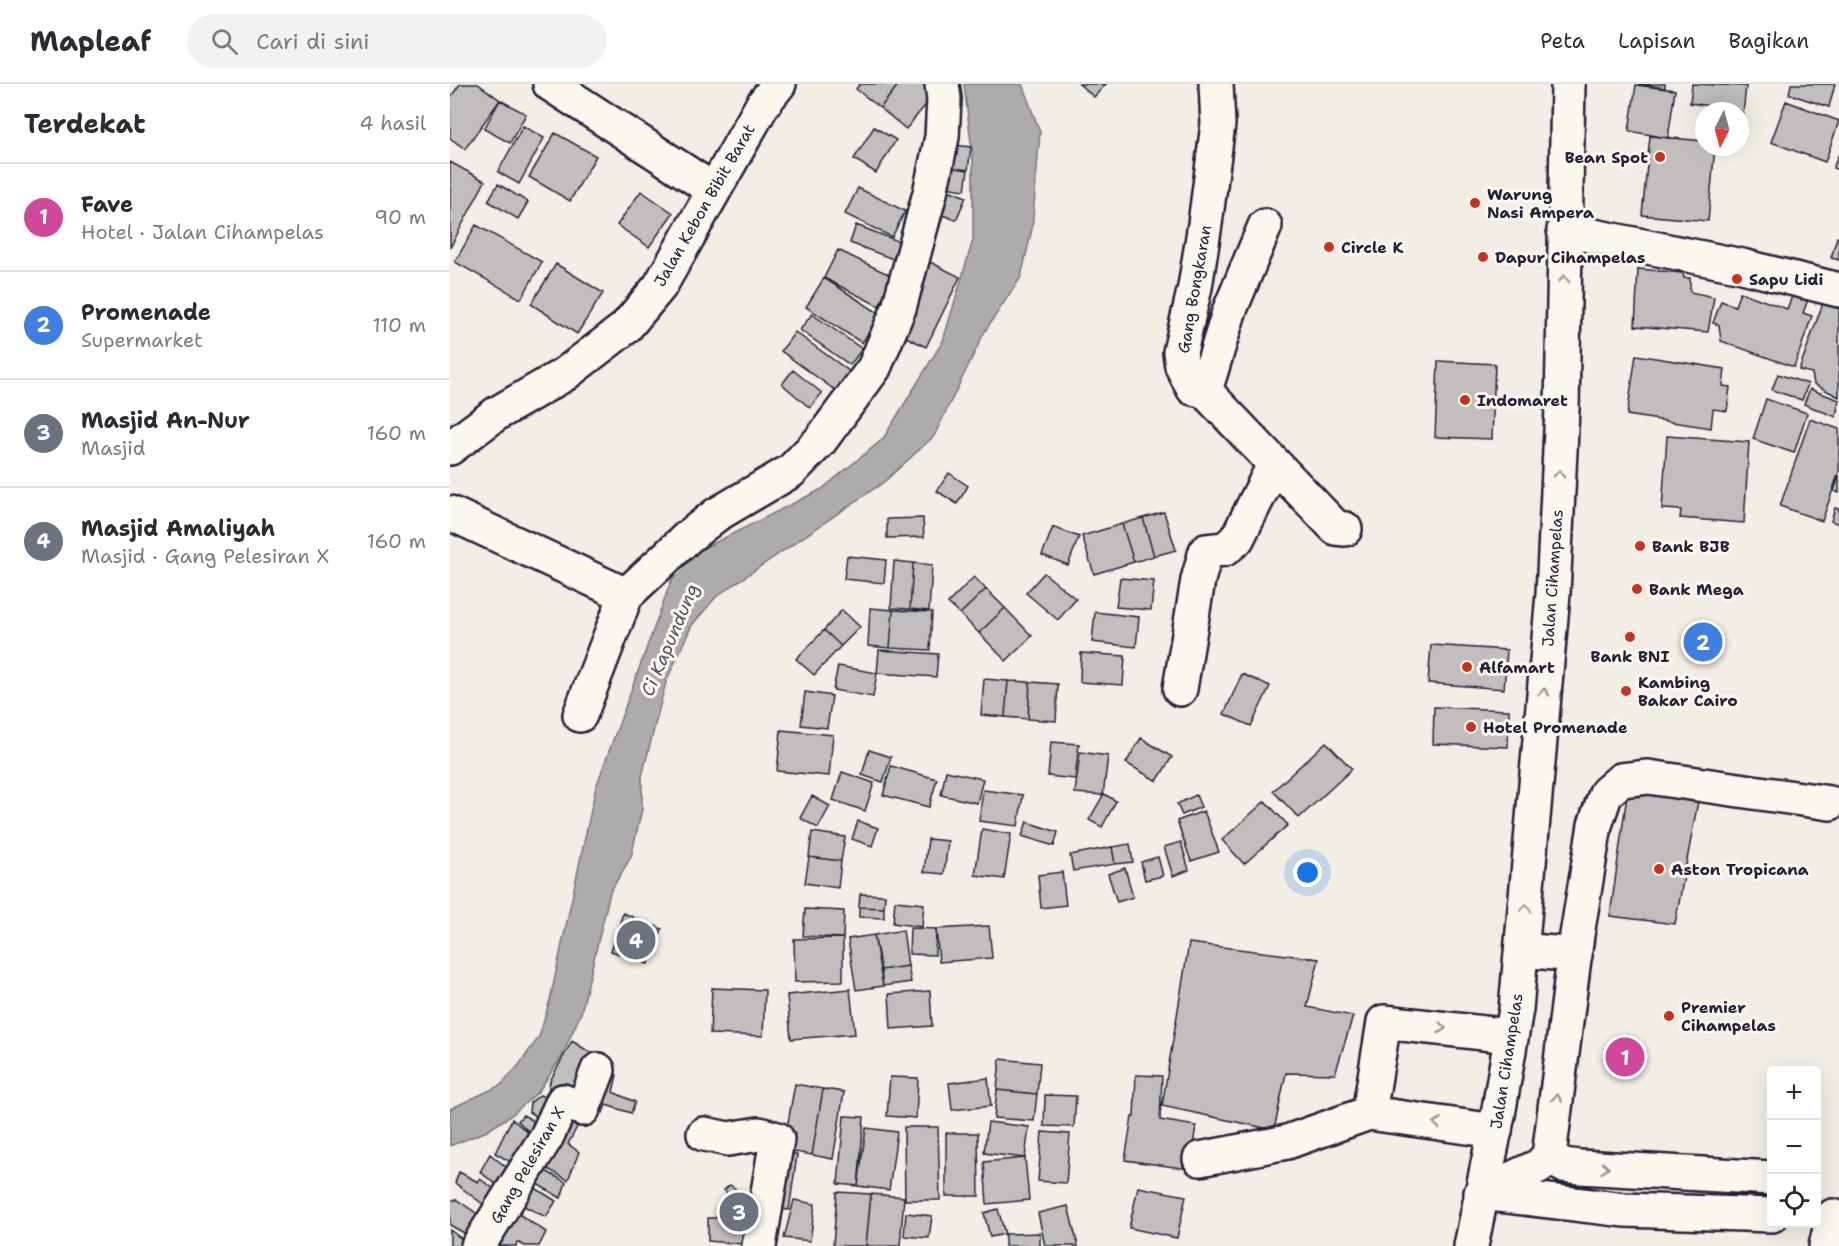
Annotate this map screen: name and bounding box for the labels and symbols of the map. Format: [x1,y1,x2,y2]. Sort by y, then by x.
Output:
north arrow [1695,102,1749,156]
street label: Jalan Kebon Bibit Barat [649,120,760,290]
place label: Bean Spot [1565,147,1648,168]
marker: Bean Spot [1653,150,1667,164]
place label: Warung Nasi Ampera [1487,184,1594,223]
marker: Warung Nasi Ampera [1468,196,1482,210]
street label: Gang Bongkaran [1173,223,1216,355]
place label: Circle K [1341,237,1403,258]
marker: Circle K [1322,240,1336,254]
place label: Dapur Cihampelas [1495,247,1645,268]
marker: Dapur Cihampelas [1476,250,1490,264]
place label: Sapu Lidi [1749,269,1823,290]
marker: Sapu Lidi [1730,272,1744,286]
one-way arrow [1558,274,1570,283]
place label: Indomaret [1477,390,1568,411]
marker: Indomaret [1458,393,1472,407]
one-way arrow [1552,469,1565,478]
street label: Jalan Cihampelas [1537,509,1568,647]
place label: Bank BJB [1652,536,1730,557]
marker: Bank BJB [1633,539,1647,553]
place label: Bank Mega [1649,579,1744,600]
water label: Ci Kapundung [636,580,704,700]
marker: Bank Mega [1630,582,1644,596]
pin: 2 [1684,620,1722,664]
marker: Bank BNI [1623,630,1637,644]
place label: Bank BNI [1591,646,1669,667]
place label: Alfamart [1479,657,1555,678]
marker: Alfamart [1460,660,1474,674]
place label: Kambing Bakar Cairo [1638,672,1738,711]
marker: Kambing Bakar Cairo [1619,684,1633,698]
one-way arrow [1537,688,1550,697]
place label: Hotel Promenade [1483,717,1628,738]
marker: Hotel Promenade [1464,720,1478,734]
your location [1293,858,1322,887]
place label: Aston Tropicana [1671,859,1809,880]
marker: Aston Tropicana [1652,862,1666,876]
one-way arrow [1519,903,1532,912]
pin: 4 [616,918,656,962]
street label: Jalan Cihampelas [1485,992,1528,1131]
place label: Premier Cihampelas [1681,997,1776,1036]
marker: Premier Cihampelas [1662,1009,1676,1023]
one-way arrow [1437,1021,1446,1034]
pin: 1 [1606,1034,1644,1080]
one-way arrow [1550,1093,1562,1102]
street label: Gang Pelesiran X [485,1103,569,1228]
one-way arrow [1433,1117,1442,1129]
one-way arrow [1601,1162,1610,1175]
pin: 3 [720,1190,758,1234]

